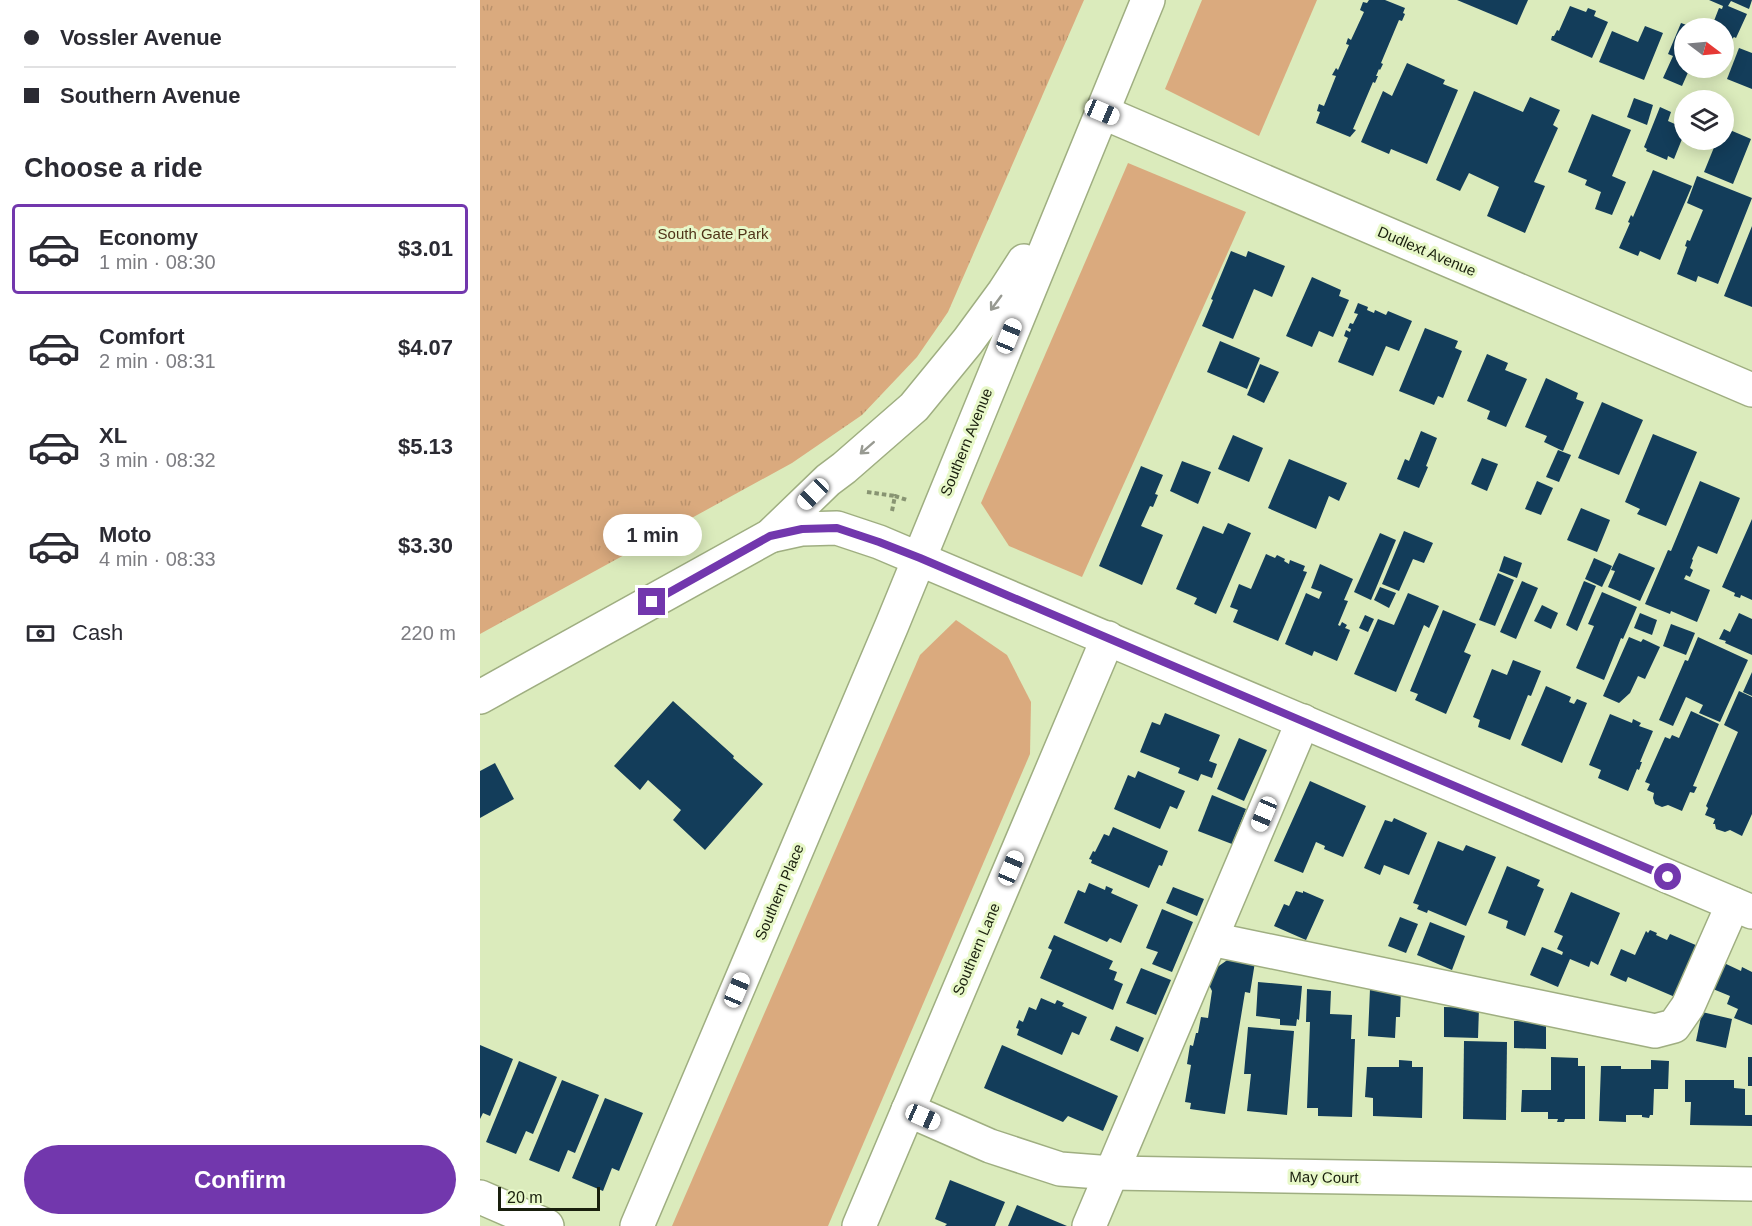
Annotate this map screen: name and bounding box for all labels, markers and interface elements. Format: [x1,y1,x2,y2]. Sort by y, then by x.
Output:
north arrow [1674,18,1734,78]
map controls [1674,18,1734,150]
text: Vossler Avenue [60,25,222,50]
text: Southern Avenue [60,83,241,108]
button: layers [1674,90,1734,150]
car [1082,97,1122,127]
text: Choose a ride [24,153,203,183]
icon: car [27,222,81,276]
street label: Dudlext Avenue [1375,223,1479,279]
text: Economy [99,225,198,250]
park label: South Gate Park [658,225,769,242]
text: $3.01 [398,236,453,261]
text: 1 min · 08:30 [99,251,216,273]
one-way arrow [990,295,1002,311]
car [994,316,1024,356]
icon: car [27,321,81,375]
text: Comfort [99,324,185,349]
text: $4.07 [398,335,453,360]
text: 2 min · 08:31 [99,350,216,372]
street label: Southern Avenue [937,386,995,498]
icon: car [27,420,81,474]
text: XL [99,423,127,448]
text: $5.13 [398,434,453,459]
one-way arrow [859,441,874,455]
text: 3 min · 08:32 [99,449,216,471]
car [794,475,832,513]
callout: 1 min [602,515,702,557]
icon: car [27,519,81,573]
text: Moto [99,522,152,547]
text: 1 min [626,524,679,546]
text: $3.30 [398,533,453,558]
text: 4 min · 08:33 [99,548,216,570]
route end [638,588,665,615]
icon: cash [24,617,57,650]
text: Cash [72,620,123,645]
text: 220 m [400,622,456,644]
car [1249,794,1279,834]
street label: Southern Place [751,841,807,943]
car [996,848,1026,888]
route start [1654,863,1681,890]
street label: Southern Lane [949,900,1003,998]
car [722,970,752,1010]
car [903,1101,943,1133]
button: Confirm [24,1145,456,1214]
street label: May Court [1289,1168,1360,1186]
scale bar [498,1184,600,1212]
text: 20 m [507,1189,543,1206]

